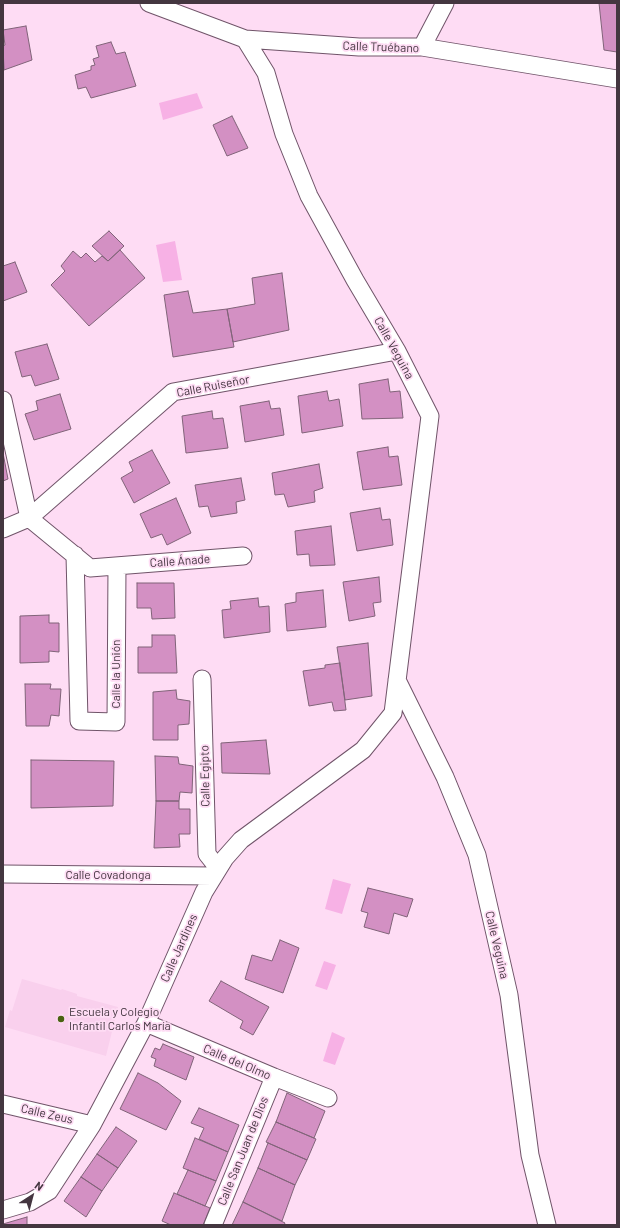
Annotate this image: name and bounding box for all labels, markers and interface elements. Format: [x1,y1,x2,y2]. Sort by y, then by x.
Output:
street label: Calle Truébano [342,38,420,56]
street label: Calle Veguina [371,314,417,382]
street label: Calle Ruiseñor [175,372,251,400]
street label: Calle Ánade [149,552,211,570]
street label: Calle la Unión [109,639,123,709]
street label: Calle Egipto [197,745,213,807]
street label: Calle Covadonga [65,868,151,882]
street label: Calle Veguina [482,910,512,980]
street label: Calle Jardines [158,912,200,984]
place label: Escuela y Colegio Infantil Carlos María [69,1005,171,1033]
marker: Escuela y Colegio Infantil Carlos María [56,1014,66,1024]
street label: Calle del Olmo [201,1041,273,1083]
street label: Calle San Juan de Dios [215,1094,271,1208]
street label: Calle Zeus [20,1101,74,1127]
north arrow [12,1176,52,1216]
text: N [33,1178,46,1193]

